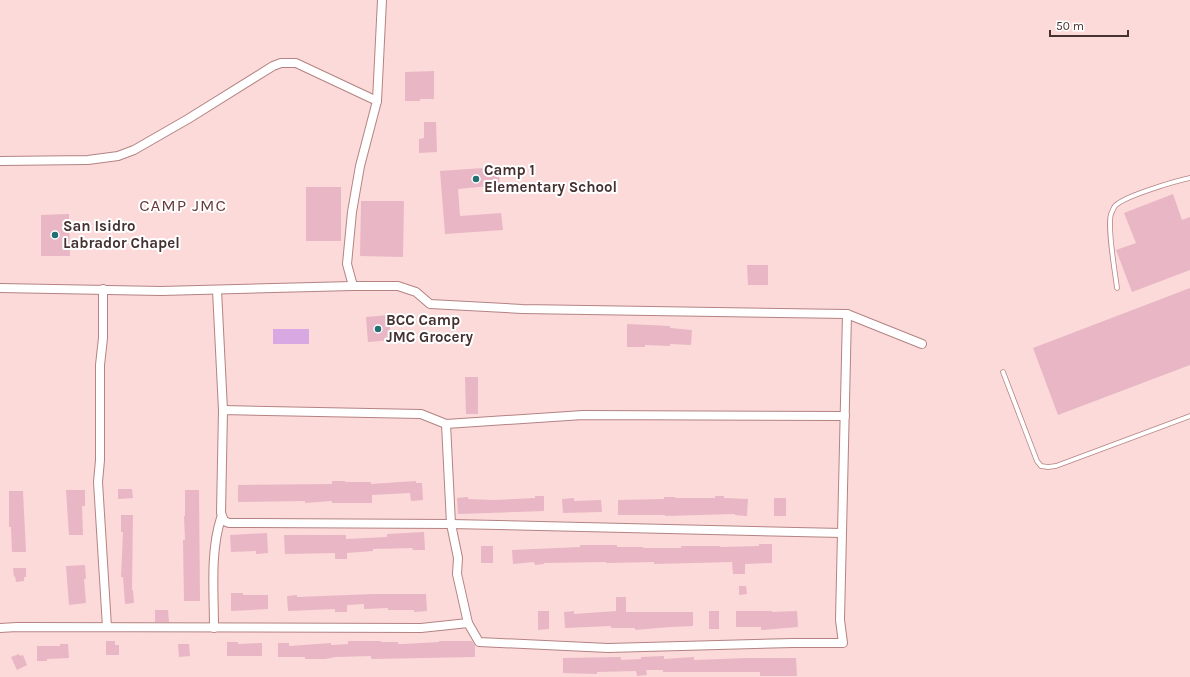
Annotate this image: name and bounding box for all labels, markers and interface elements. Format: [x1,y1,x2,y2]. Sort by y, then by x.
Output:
scale bar [1050,12,1128,38]
text: 50 m [1056,19,1084,33]
place label: Camp 1 Elementary School [484,161,617,196]
marker: Camp 1 Elementary School [471,174,481,184]
district label: CAMP JMC [139,195,227,215]
place label: San Isidro Labrador Chapel [63,217,180,252]
marker: San Isidro Labrador Chapel [50,230,60,240]
place label: BCC Camp JMC Grocery [386,311,473,346]
marker: BCC Camp JMC Grocery [373,324,383,334]

